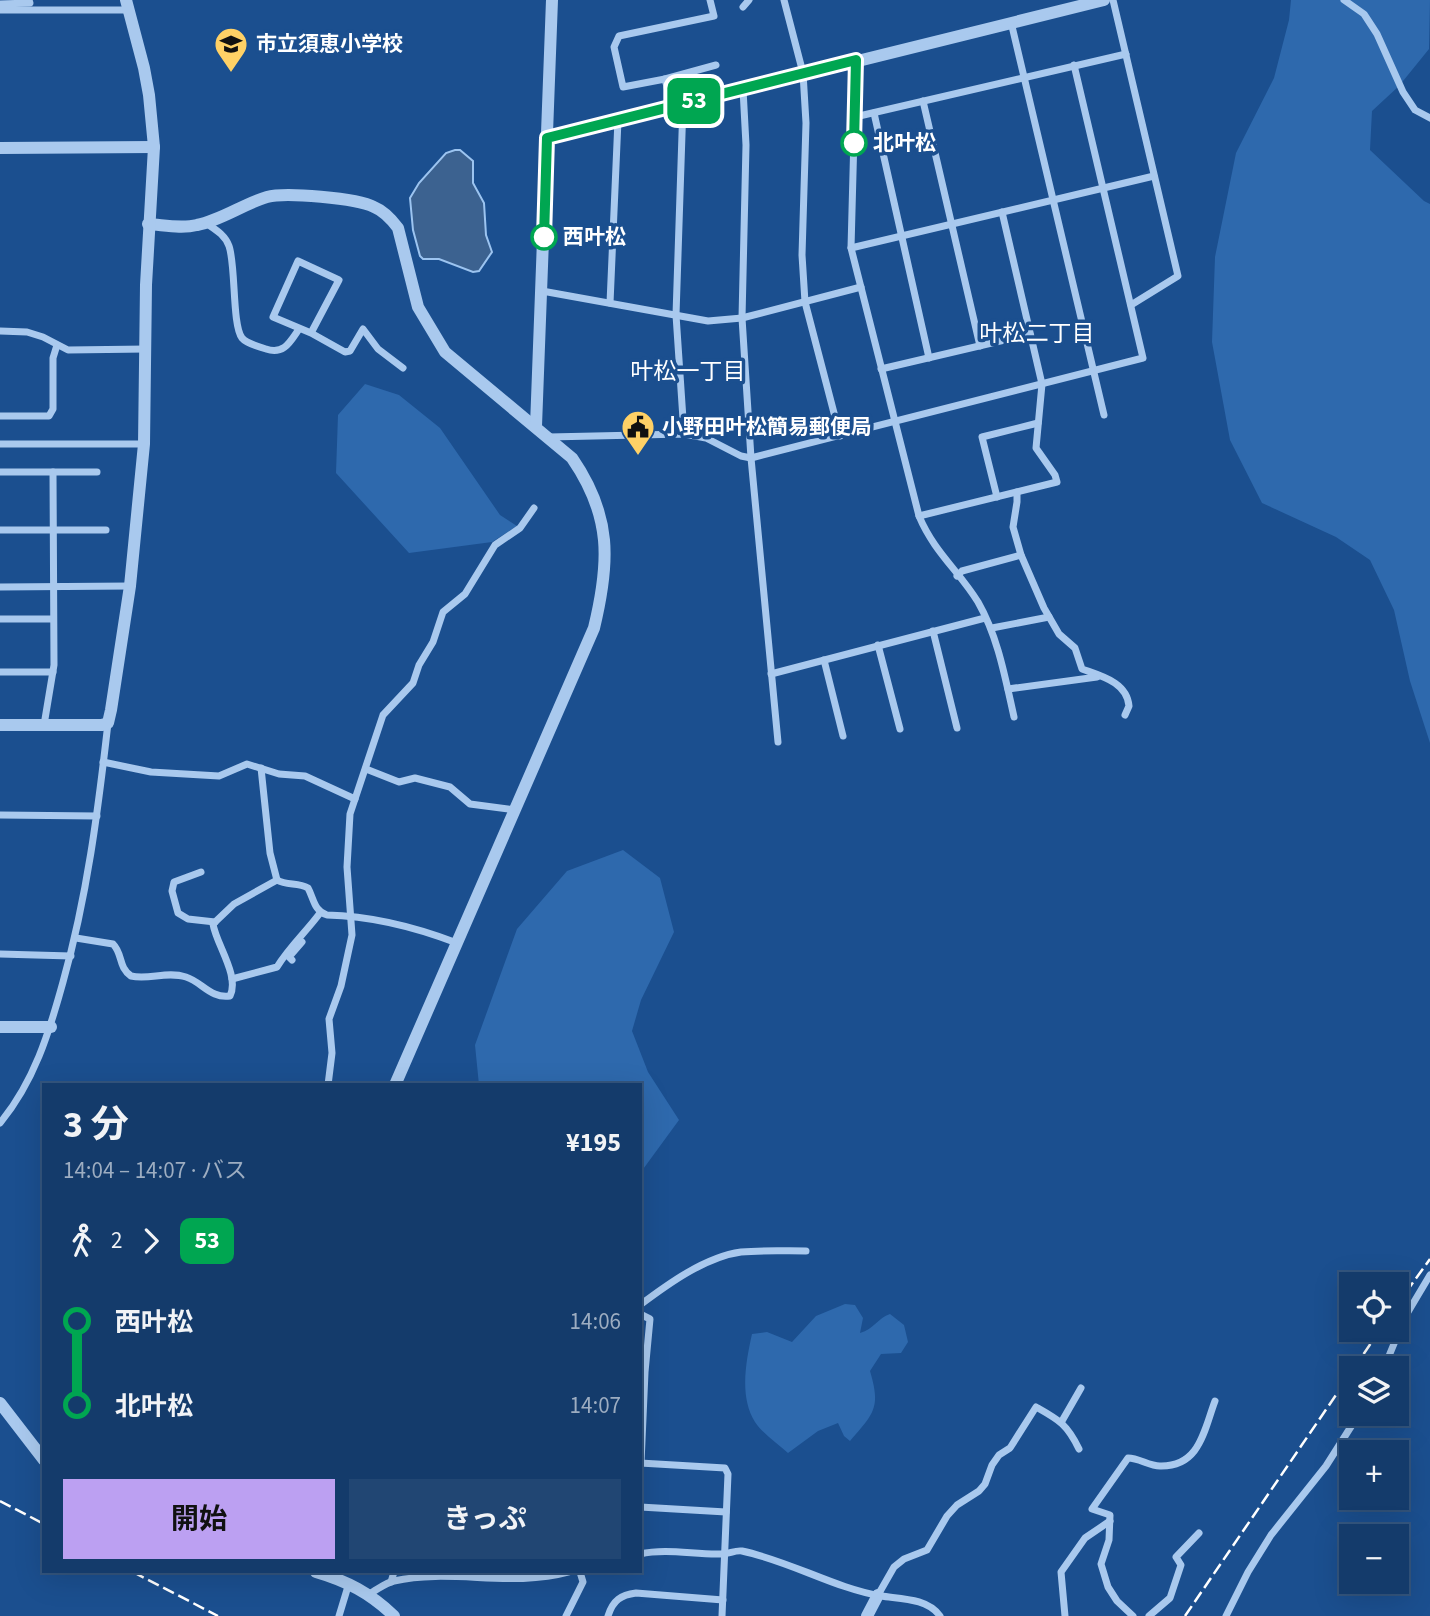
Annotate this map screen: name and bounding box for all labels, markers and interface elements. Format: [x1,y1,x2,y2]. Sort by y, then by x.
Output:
school or university icon: 市立須恵小学校 [212,25,250,74]
place label: 市立須恵小学校 [256,29,403,59]
line badge: 53 [662,78,726,124]
text: 53 [681,83,707,118]
place label: 北叶松 [873,128,936,158]
marker: 北叶松 [841,130,867,156]
place label: 西叶松 [563,222,626,252]
marker: 西叶松 [531,224,557,250]
district label: 叶松二丁目 [980,317,1095,350]
district label: 叶松一丁目 [631,355,746,388]
public building icon: 小野田叶松簡易郵便局 [619,408,657,457]
place label: 小野田叶松簡易郵便局 [662,412,872,442]
text: 3 分 [63,1098,129,1152]
text: ¥195 [566,1124,621,1161]
text: 14:04 – 14:07 · バス [63,1154,247,1187]
icon: walk [63,1222,101,1260]
icon: forward [132,1222,170,1260]
text: 53 [194,1223,220,1258]
text: 2 [111,1224,122,1257]
map controls [1339,1272,1409,1594]
button: locate [1339,1272,1409,1342]
text: 西叶松 [115,1304,193,1341]
text: 14:06 [570,1305,621,1338]
button: layers [1339,1356,1409,1426]
text: 北叶松 [115,1388,193,1425]
text: 14:07 [570,1389,621,1422]
button: + [1339,1440,1409,1510]
button: 開始 [63,1479,335,1559]
button: きっぷ [349,1479,621,1559]
button: − [1339,1524,1409,1594]

